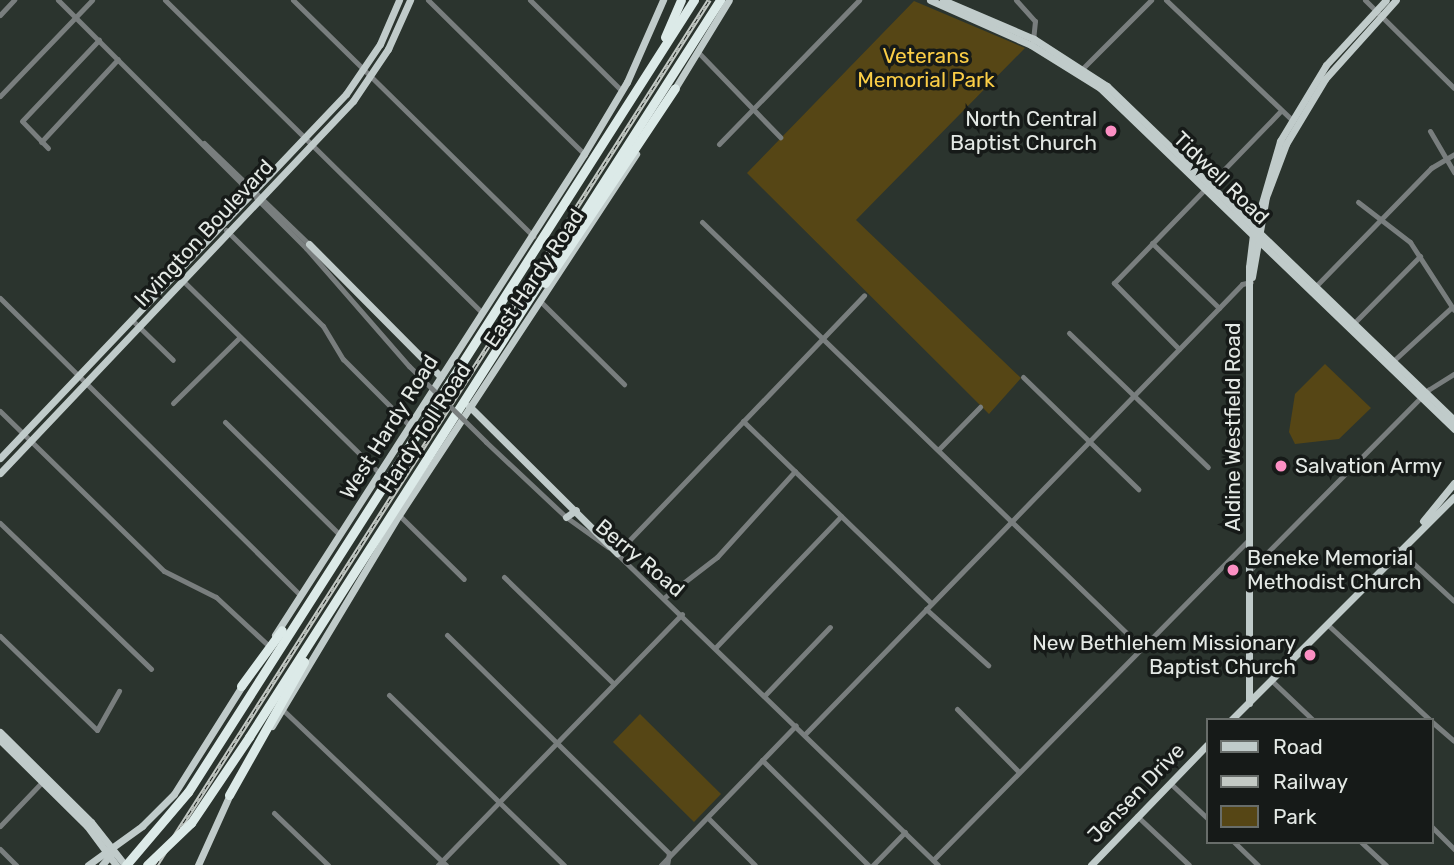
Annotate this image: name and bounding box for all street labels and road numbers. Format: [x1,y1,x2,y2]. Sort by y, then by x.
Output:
street label: Tidwell Road [1168,126,1274,230]
street label: Irvington Boulevard [129,154,279,312]
street label: East Hardy Road [478,204,590,352]
street label: Aldine Westfield Road [1220,322,1246,532]
street label: West Hardy Road [334,350,444,504]
street label: Hardy Toll Road [373,358,477,498]
street label: Berry Road [590,514,690,602]
street label: Jensen Drive [1082,738,1190,848]

